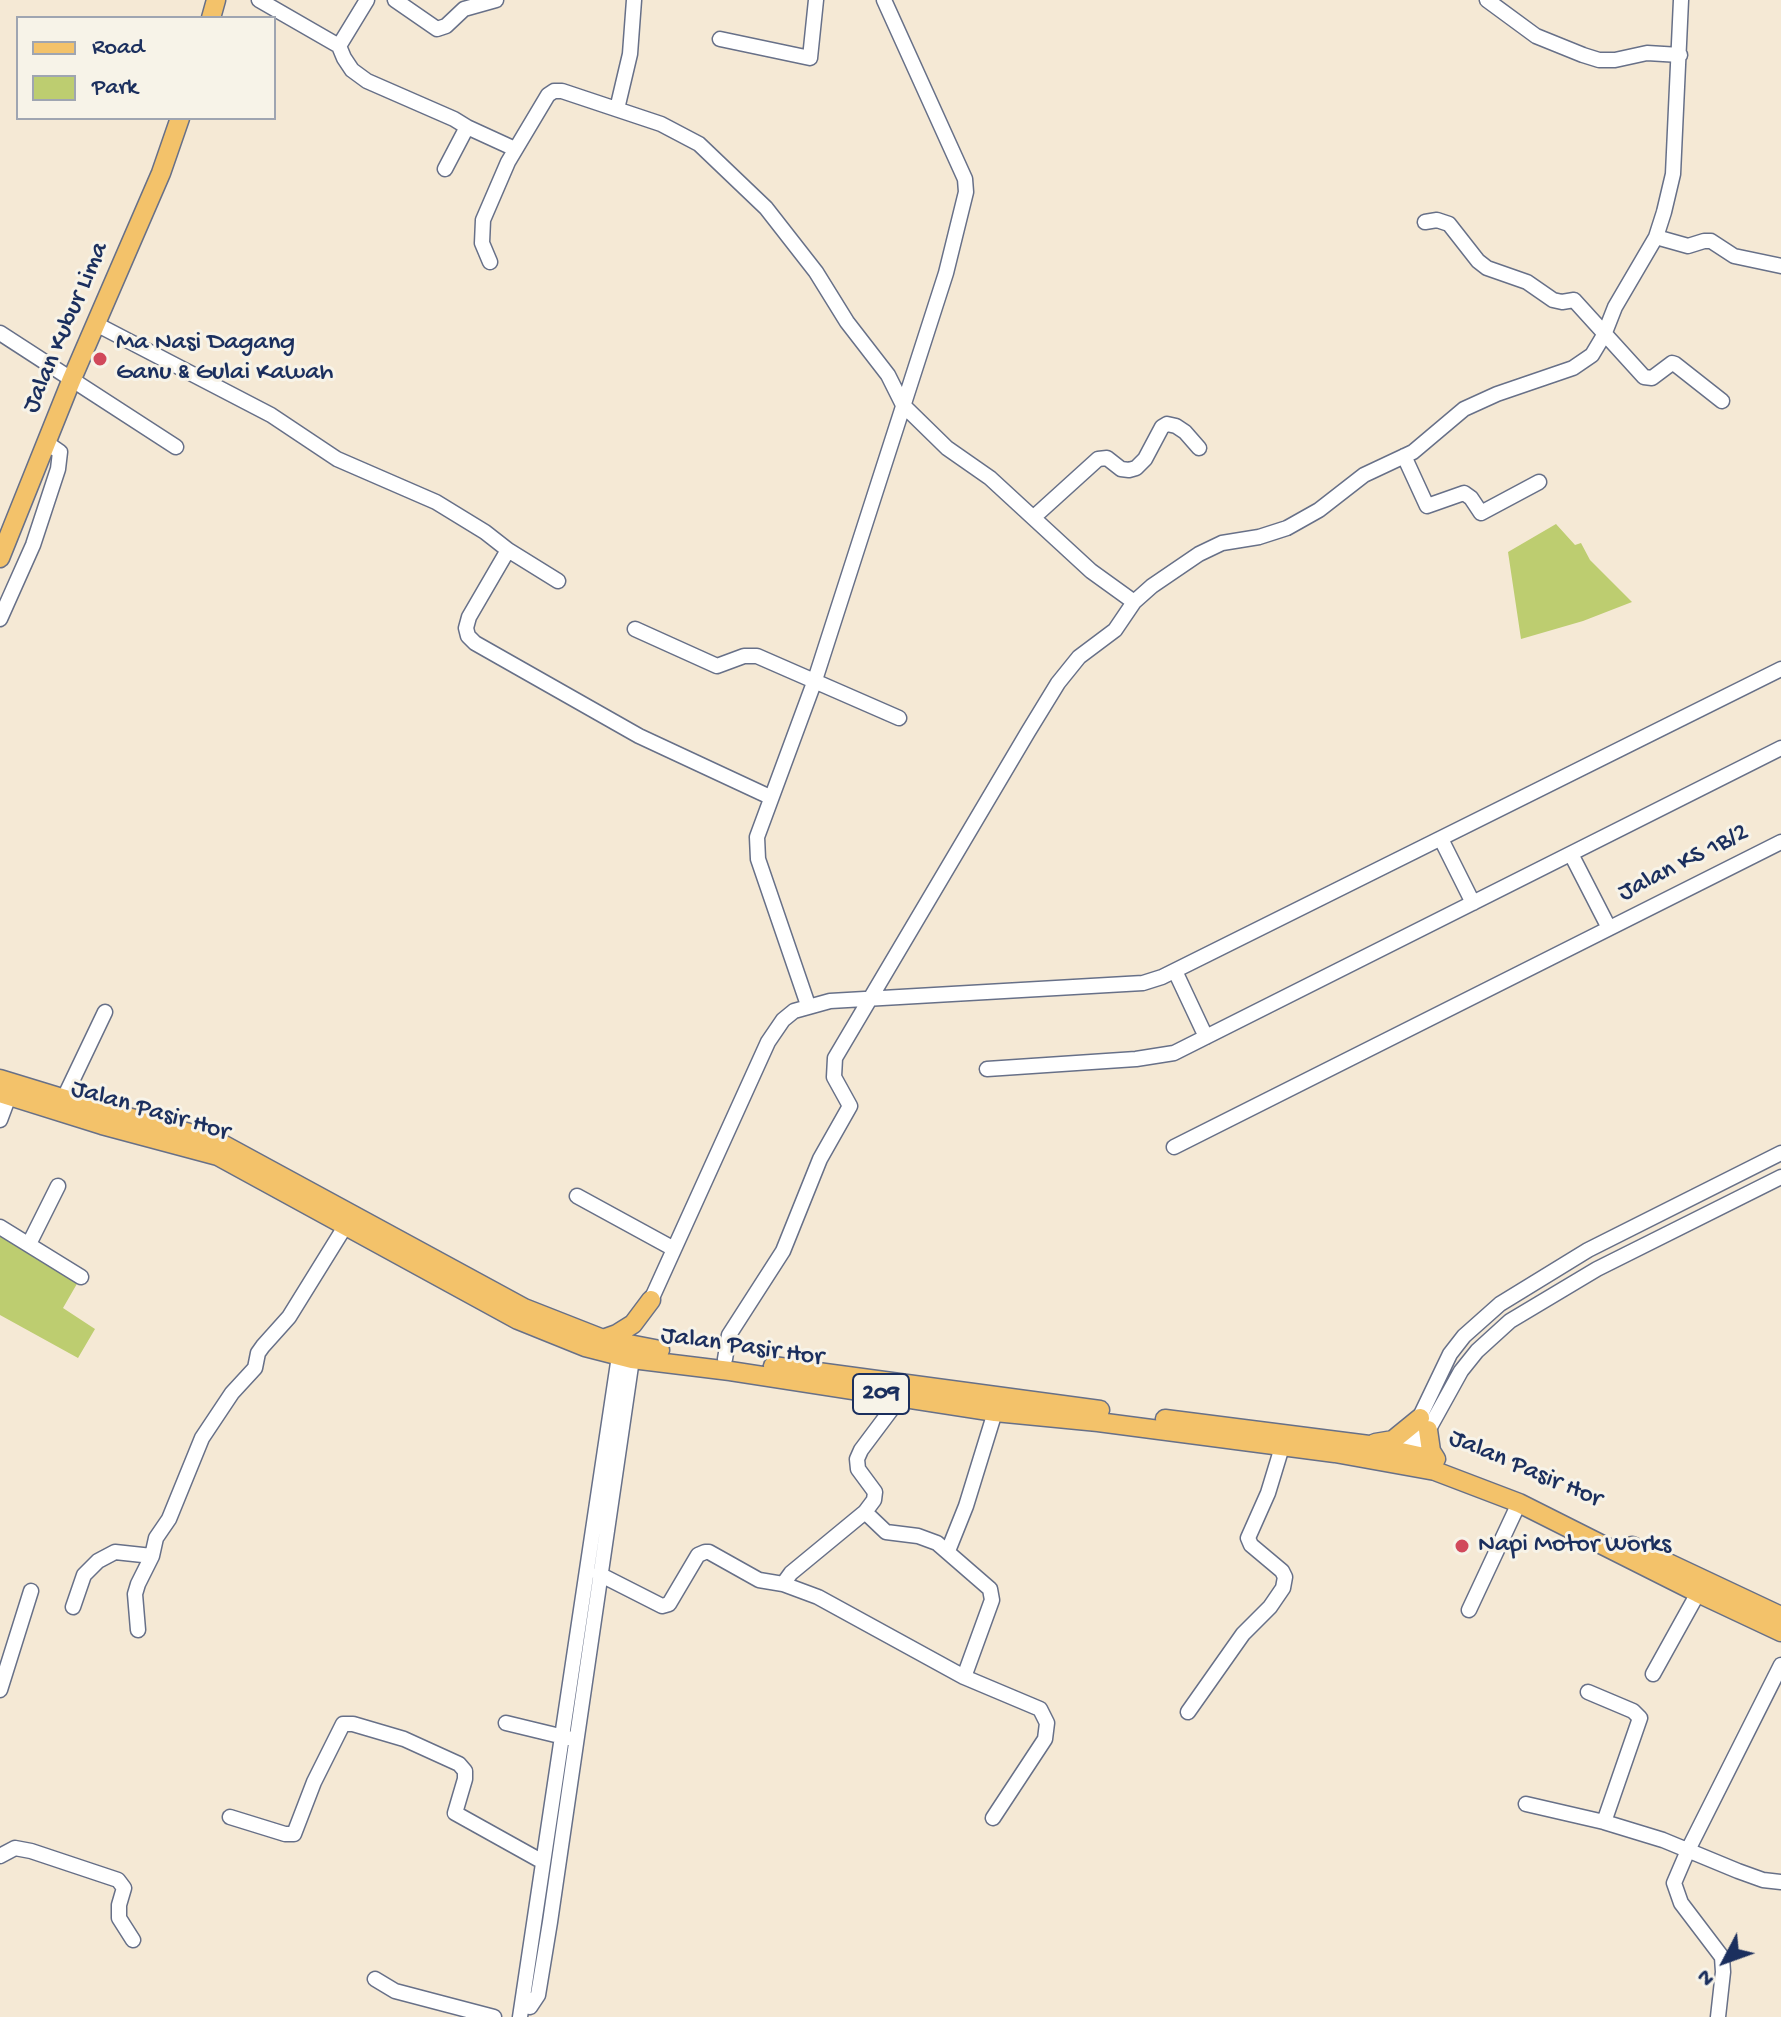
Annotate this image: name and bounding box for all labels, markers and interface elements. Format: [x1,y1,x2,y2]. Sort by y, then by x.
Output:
legend [16,16,276,120]
text: Road [92,34,144,63]
text: Park [92,74,138,103]
street label: Jalan Kubur Lima [17,238,117,418]
place label: Ma Nasi Dagang Ganu & Gulai Kawah [116,328,334,390]
marker: Ma Nasi Dagang Ganu & Gulai Kawah [91,350,109,368]
street label: Jalan KS 1B/2 [1614,818,1754,910]
street label: Jalan Pasir Hor [67,1074,233,1150]
street label: Jalan Pasir Hor [659,1321,825,1375]
road number: 209 [853,1374,909,1414]
street label: Jalan Pasir Hor [1444,1424,1606,1516]
place label: Napi Motor Works [1478,1530,1671,1562]
marker: Napi Motor Works [1453,1537,1471,1555]
north arrow [1685,1921,1765,2001]
text: N [1692,1963,1721,1991]

